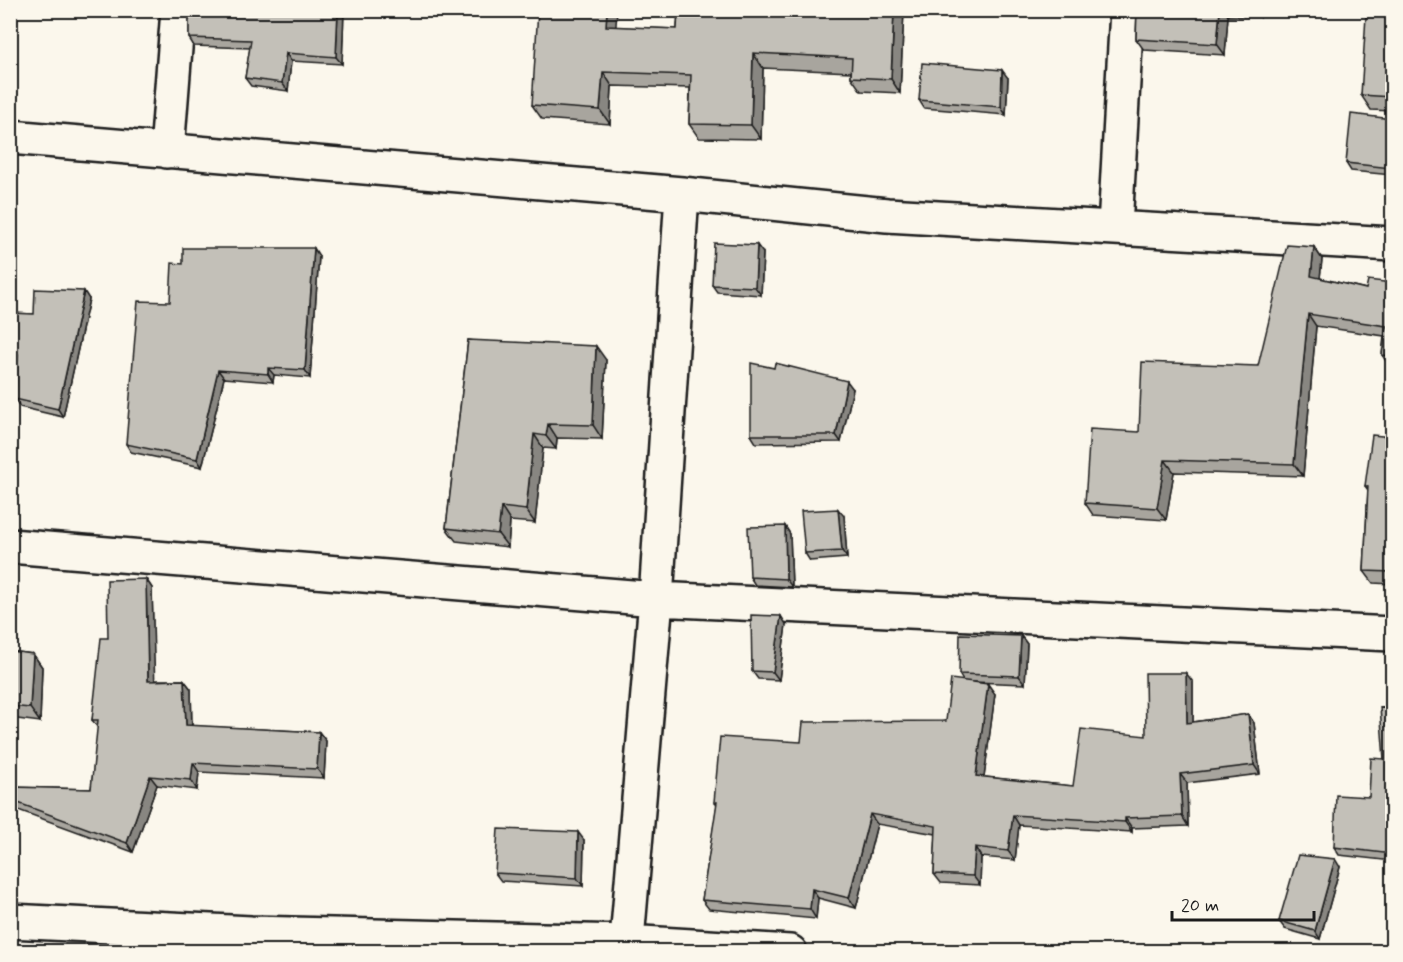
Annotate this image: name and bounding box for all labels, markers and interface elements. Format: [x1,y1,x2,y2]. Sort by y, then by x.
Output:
scale bar [1172,884,1314,922]
text: 20 m [1181,894,1219,918]

